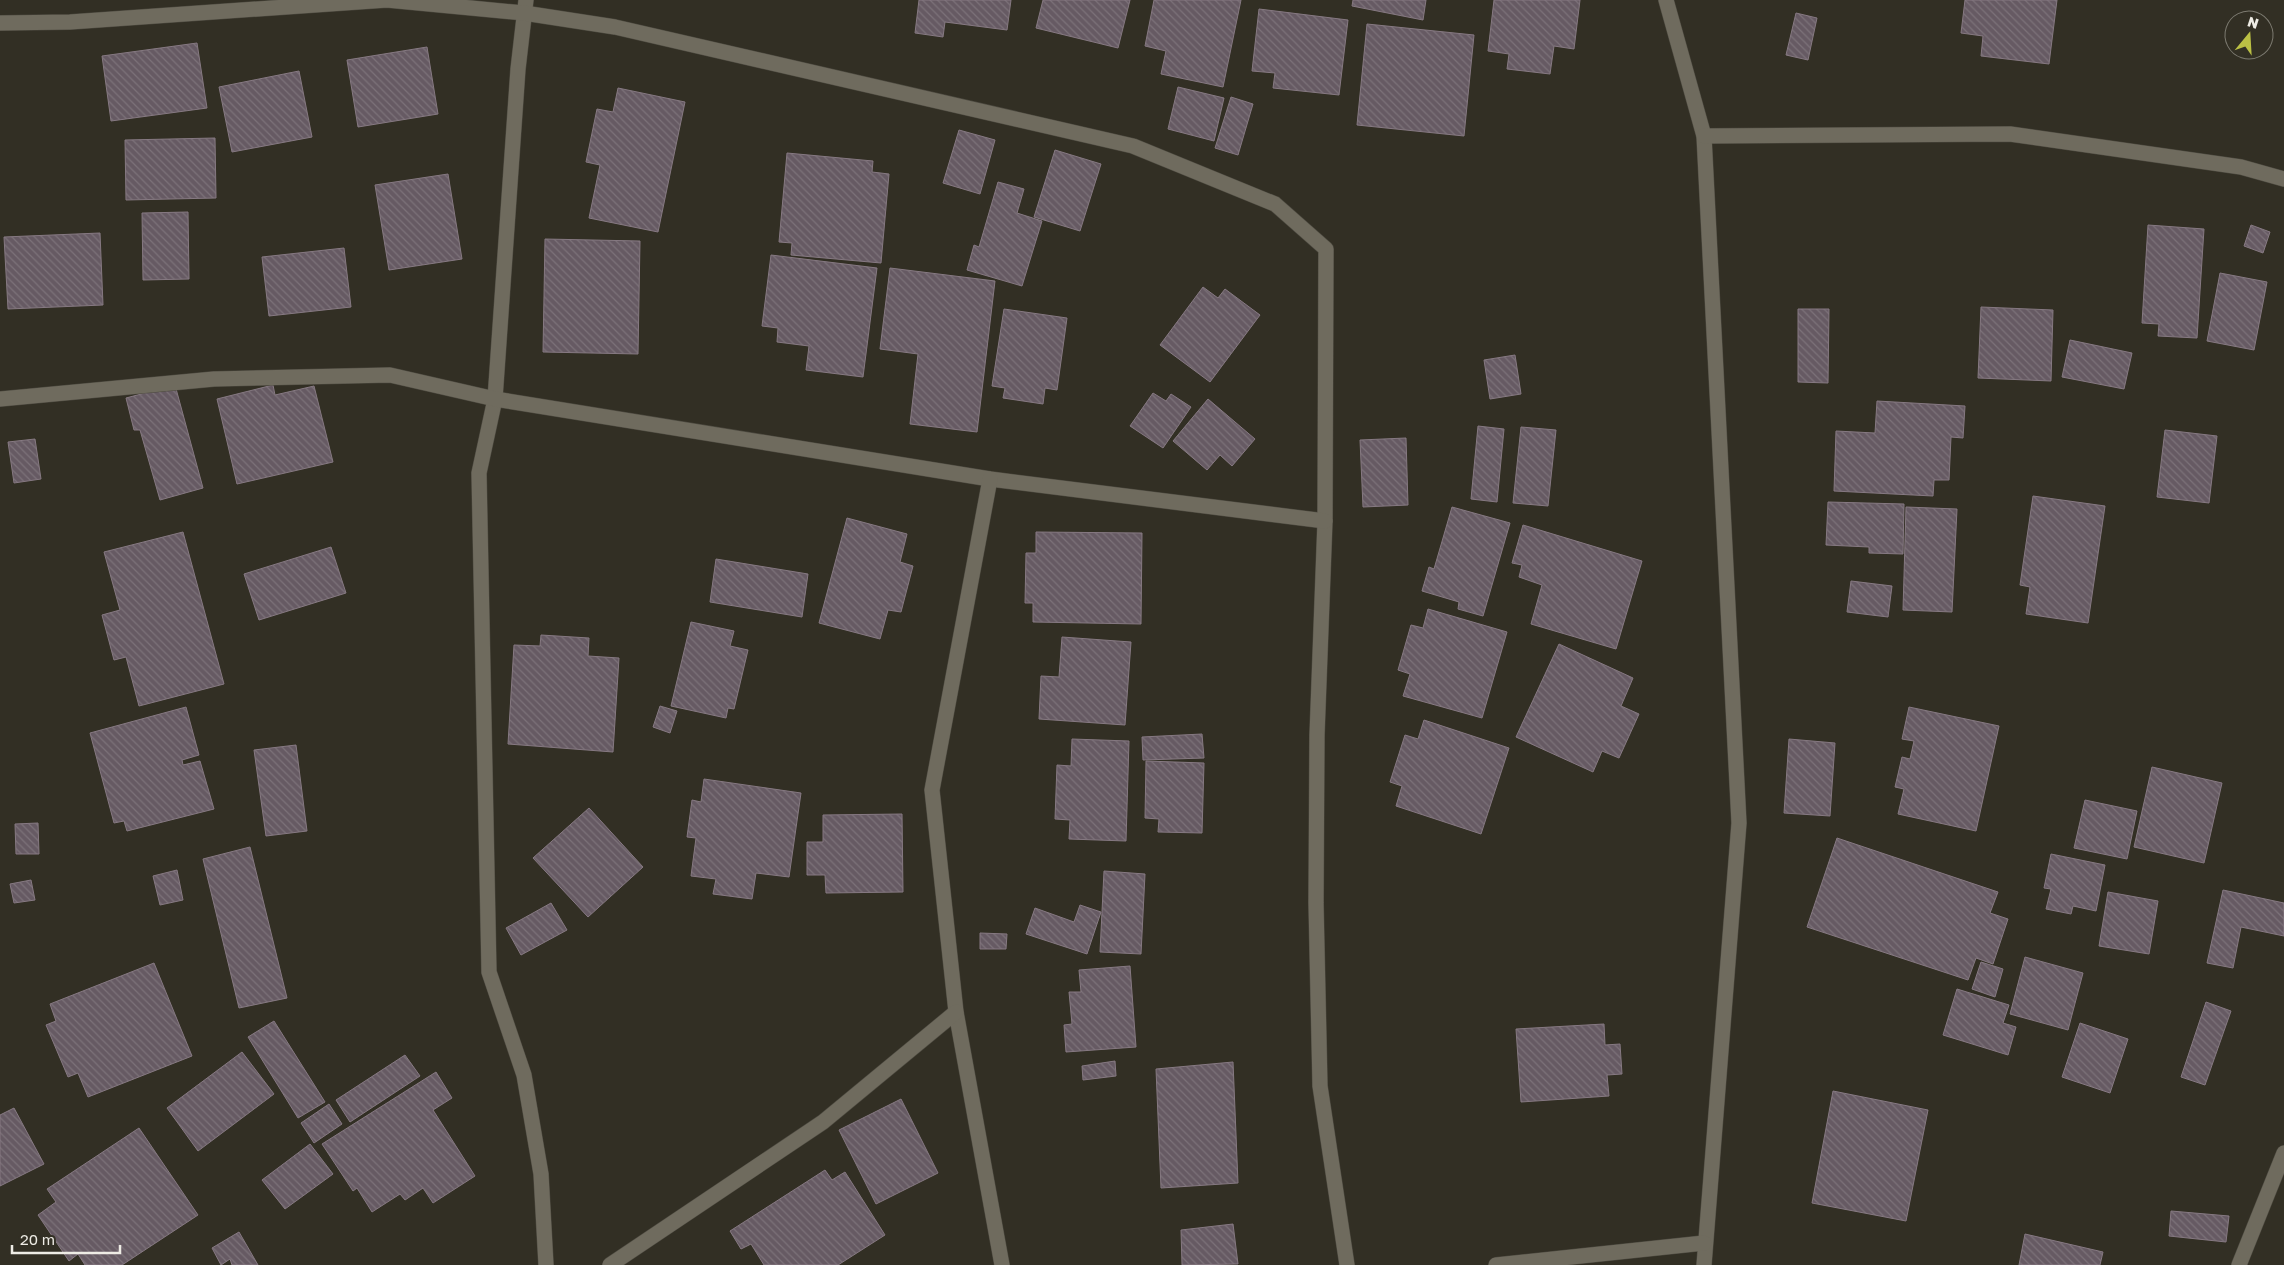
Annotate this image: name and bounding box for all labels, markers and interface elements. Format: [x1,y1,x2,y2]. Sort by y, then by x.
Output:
north arrow [2224,10,2274,60]
text: N [2245,12,2261,32]
scale bar [12,1222,120,1254]
text: 20 m [20,1230,55,1248]

